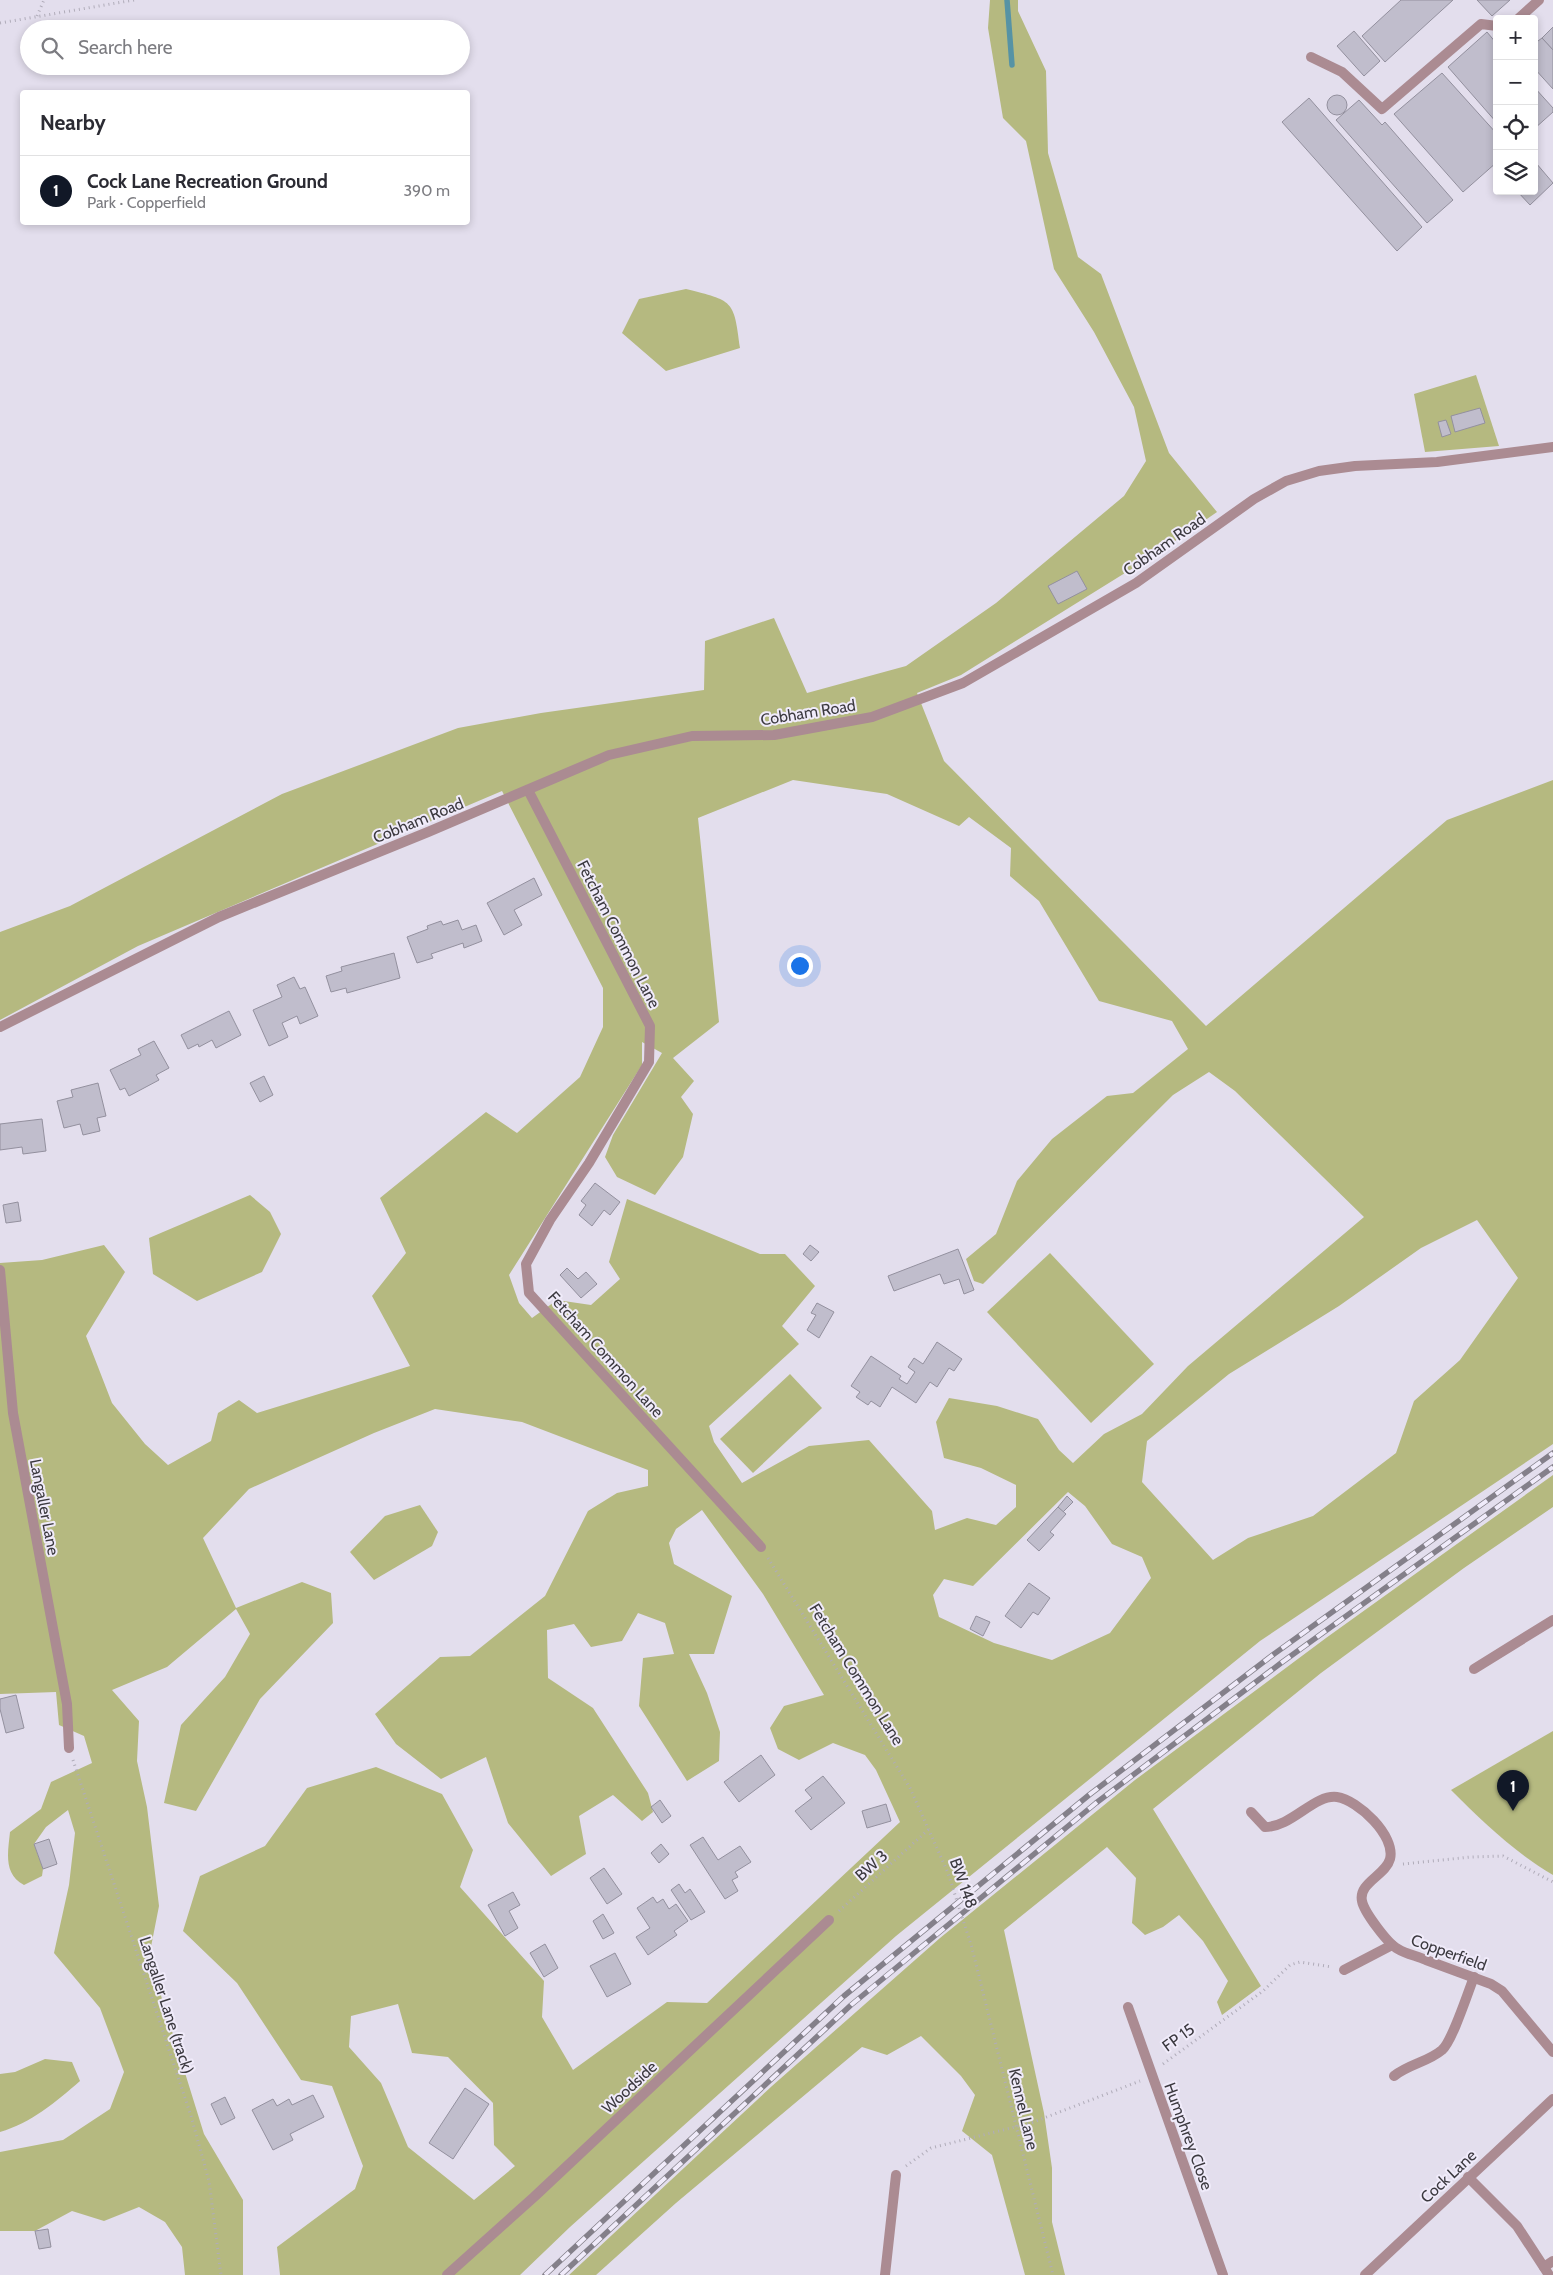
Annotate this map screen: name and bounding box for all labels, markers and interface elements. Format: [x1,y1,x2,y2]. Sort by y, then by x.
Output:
map controls [1493,15,1538,195]
button: + [1493,15,1538,60]
search box [20,20,470,75]
icon: search [38,34,66,62]
text: Search here [78,36,172,59]
button: − [1493,60,1538,105]
button: locate [1493,105,1538,150]
text: Nearby [40,110,106,135]
button: layers [1493,150,1538,195]
text: Cock Lane Recreation Ground [87,170,328,193]
text: 1 [53,181,59,200]
text: 390 m [403,181,450,200]
text: Park · Copperfield [87,193,206,212]
street label: Cobham Road [1120,509,1209,580]
street label: Cobham Road [759,696,857,729]
street label: Cobham Road [370,794,466,847]
street label: Fetcham Common Lane [573,857,664,1011]
your location [787,953,813,979]
street label: Fetcham Common Lane [544,1287,667,1421]
street label: Langaller Lane [26,1457,63,1557]
street label: Fetcham Common Lane [805,1600,908,1748]
pin: 1 [1497,1770,1529,1811]
street label: BW 3 [851,1846,891,1885]
street label: BW 148 [946,1855,981,1911]
street label: Copperfield [1408,1930,1489,1975]
street label: Langaller Lane (track) [135,1934,198,2076]
street label: FP 15 [1159,2019,1198,2055]
street label: Woodside [598,2057,661,2118]
street label: Kennel Lane [1005,2067,1042,2152]
street label: Humphrey Close [1160,2080,1217,2192]
street label: Cock Lane [1417,2146,1480,2207]

